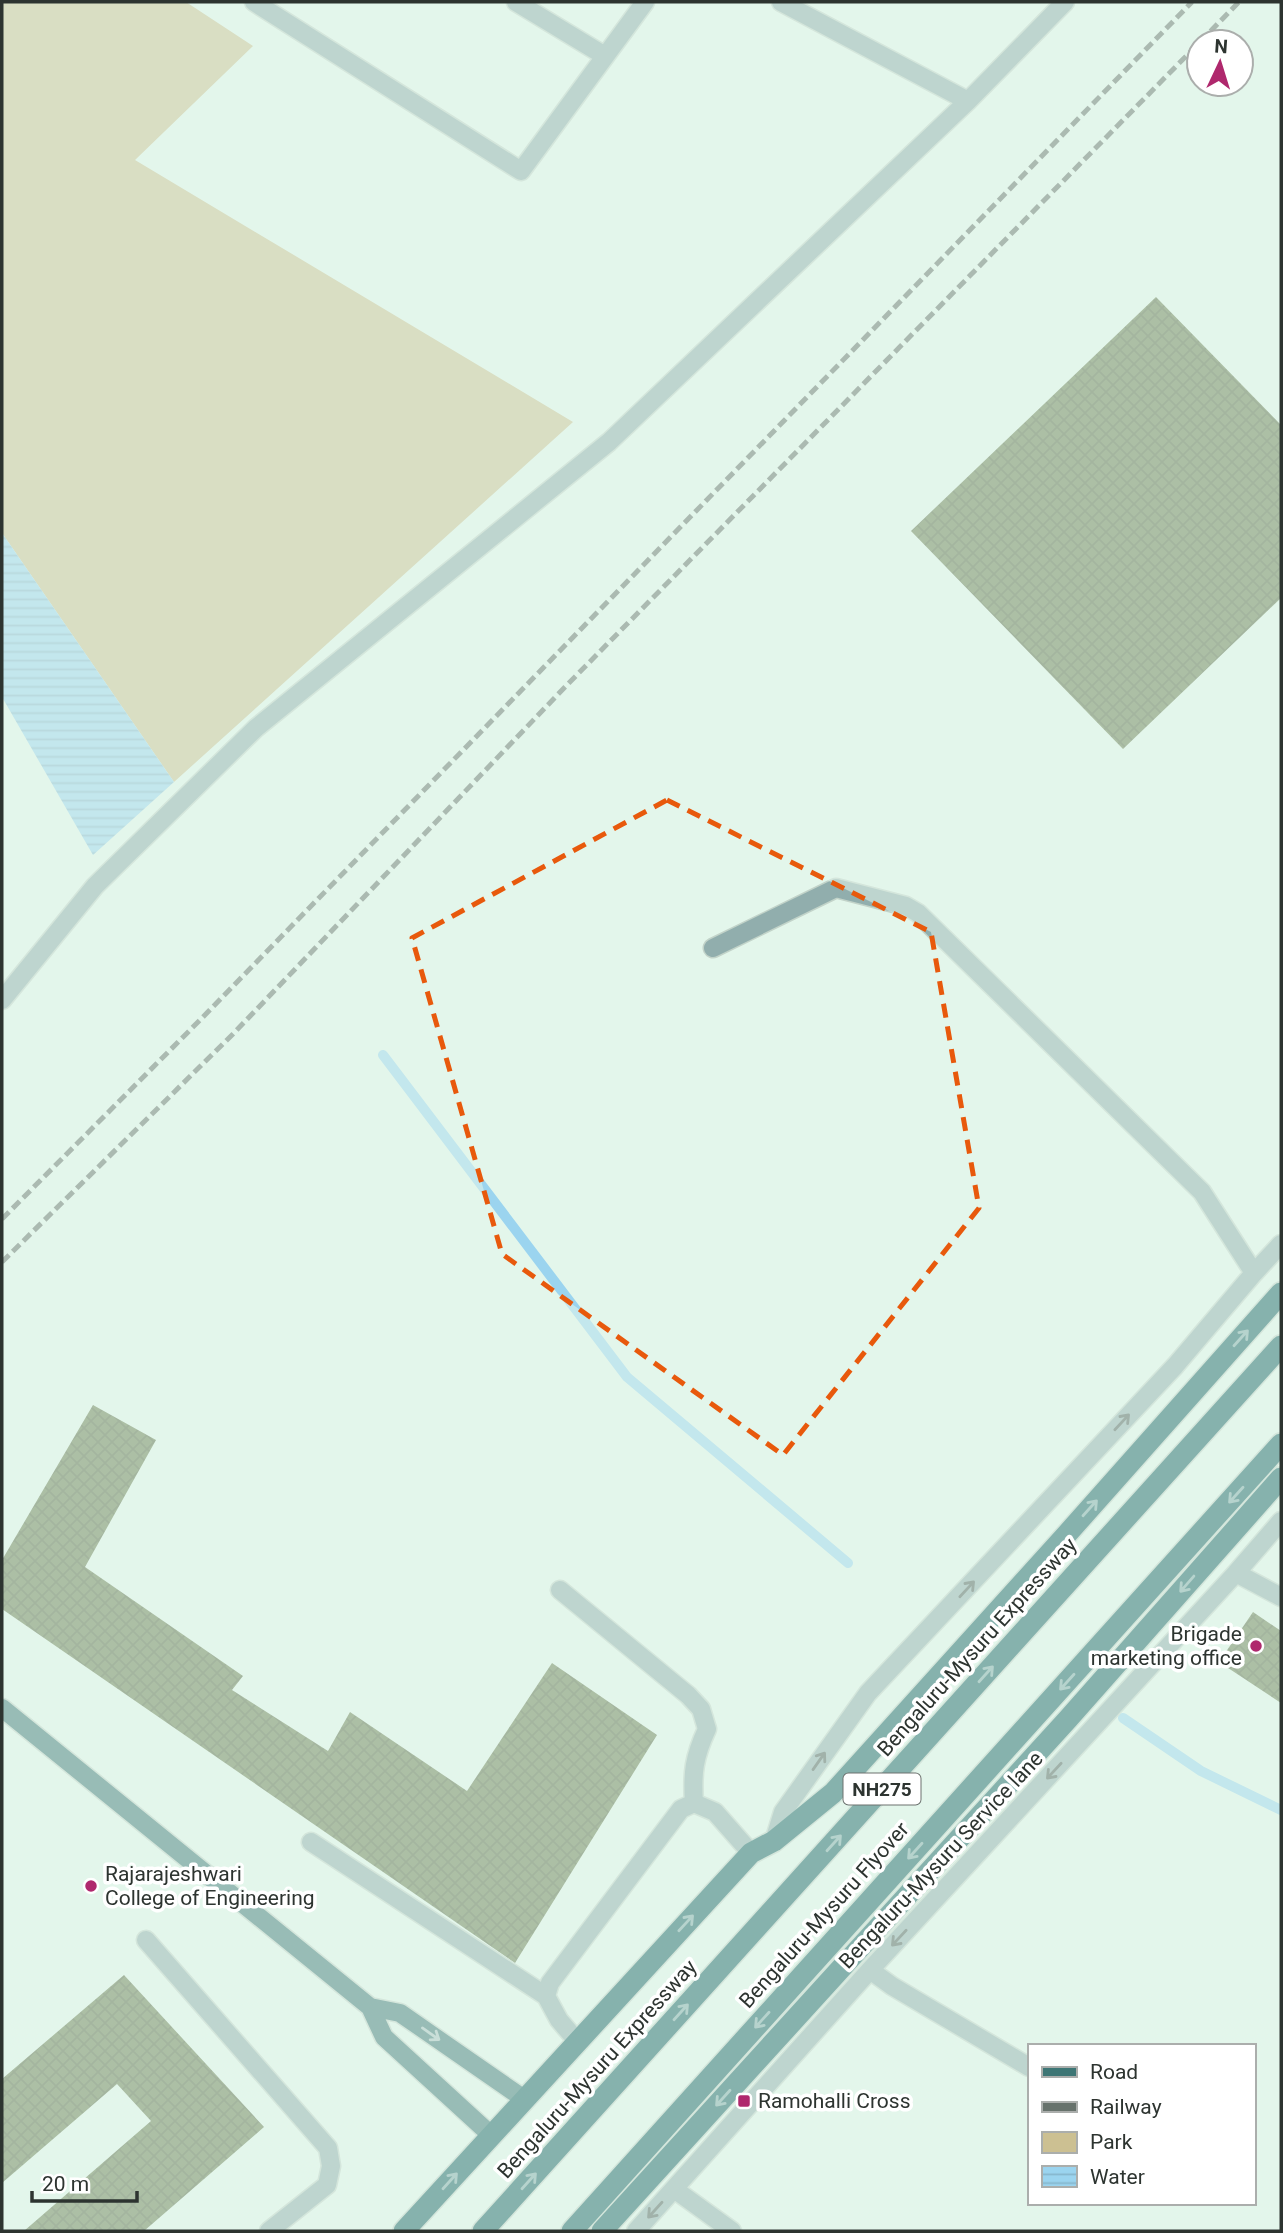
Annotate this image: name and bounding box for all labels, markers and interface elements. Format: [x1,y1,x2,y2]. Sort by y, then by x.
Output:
north arrow [1185,28,1255,98]
text: N [1214,35,1229,58]
one-way arrow [1233,1330,1249,1348]
one-way arrow [1114,1414,1131,1431]
one-way arrow [1227,1486,1244,1503]
one-way arrow [1082,1500,1098,1518]
street label: Bengaluru-Mysuru Expressway [873,1533,1082,1761]
one-way arrow [1179,1575,1196,1592]
one-way arrow [959,1580,975,1598]
place label: Brigade marketing office [1091,1622,1242,1670]
marker: Brigade marketing office [1248,1638,1264,1654]
one-way arrow [978,1665,994,1683]
one-way arrow [1059,1673,1075,1691]
street label: Bengaluru-Mysuru Service lane [834,1747,1048,1973]
one-way arrow [812,1752,826,1771]
one-way arrow [1045,1762,1062,1779]
road number: NH275 [844,1774,920,1804]
street label: Bengaluru-Mysuru Flyover [734,1817,914,2013]
one-way arrow [825,1834,841,1852]
one-way arrow [906,1842,923,1859]
place label: Rajarajeshwari College of Engineering [105,1862,315,1910]
marker: Rajarajeshwari College of Engineering [83,1878,99,1894]
one-way arrow [678,1915,695,1932]
one-way arrow [891,1929,908,1946]
street label: Bengaluru-Mysuru Expressway [493,1955,702,2183]
one-way arrow [673,2003,689,2021]
one-way arrow [754,2011,770,2029]
one-way arrow [421,2027,440,2041]
legend [1028,2044,1255,2205]
text: Road [1090,2060,1138,2084]
one-way arrow [714,2089,731,2106]
place label: Ramohalli Cross [758,2089,911,2113]
marker: Ramohalli Cross [736,2093,752,2109]
text: Railway [1090,2095,1162,2119]
text: Park [1090,2130,1133,2154]
scale bar [32,2160,136,2204]
text: Water [1090,2165,1145,2189]
text: 20 m [42,2172,89,2196]
one-way arrow [521,2172,537,2190]
one-way arrow [441,2173,458,2190]
one-way arrow [647,2201,663,2219]

